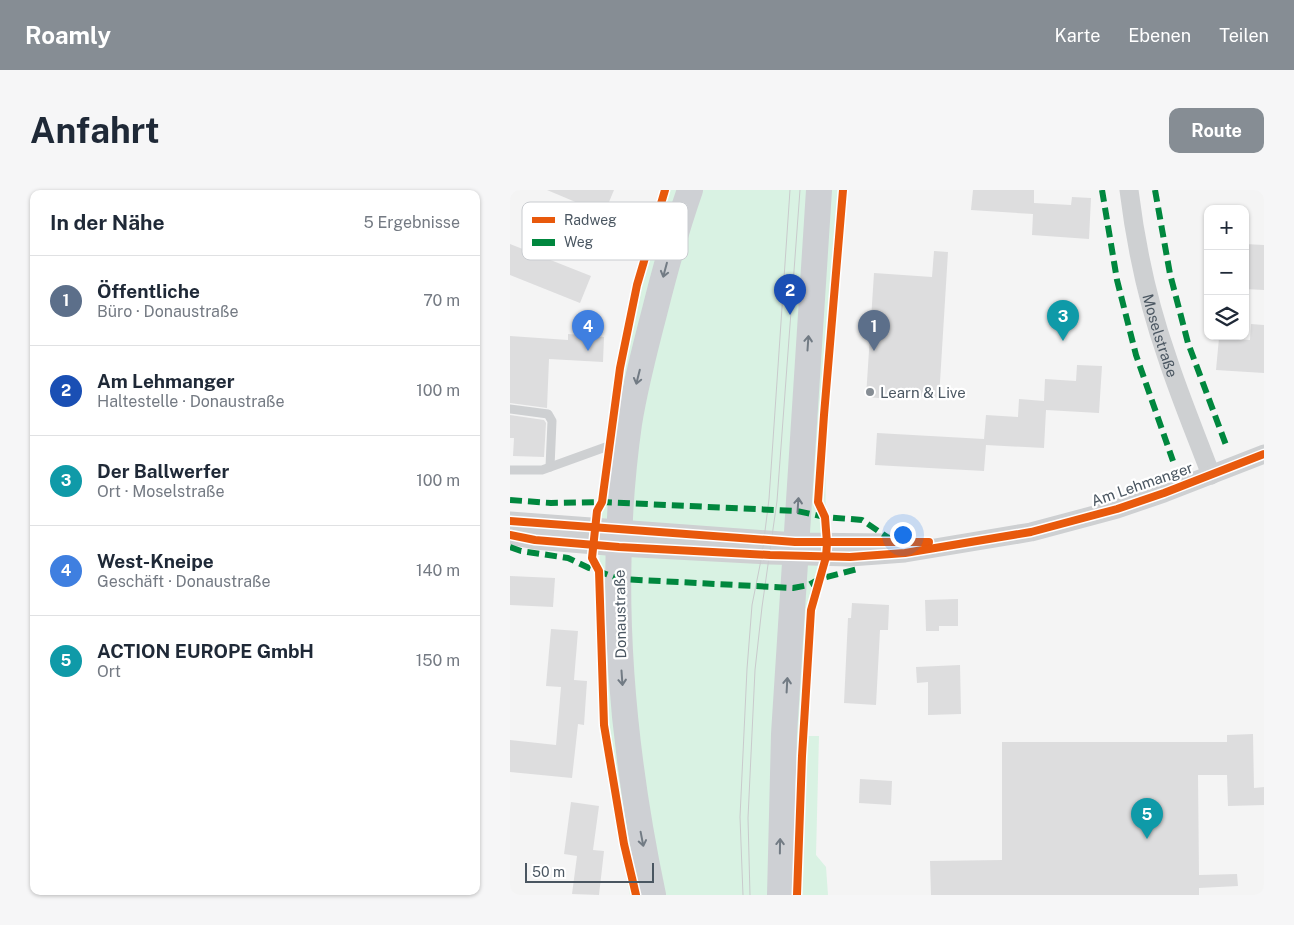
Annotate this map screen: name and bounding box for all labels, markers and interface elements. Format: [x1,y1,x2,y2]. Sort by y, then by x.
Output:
text: Roamly [25,21,111,49]
text: Karte [1055,25,1100,46]
text: Ebenen [1128,25,1191,46]
text: Teilen [1219,25,1269,46]
button: Route [1169,108,1264,153]
text: Anfahrt [30,110,160,151]
legend [522,202,688,260]
map controls [1204,205,1249,340]
button: + [1204,205,1249,250]
text: In der Nähe [50,210,165,235]
text: Radweg [564,212,617,228]
text: 5 Ergebnisse [363,213,460,232]
text: Weg [564,234,594,250]
button: − [1204,250,1249,295]
one-way arrow [660,262,669,278]
pin: 2 [774,274,806,315]
text: Öffentliche [97,280,200,302]
text: 1 [63,291,69,310]
text: 70 m [423,291,460,310]
street label: Moselstraße [1140,292,1182,379]
button: layers [1204,295,1249,340]
pin: 3 [1047,300,1079,341]
text: Büro · Donaustraße [97,302,238,321]
pin: 4 [572,310,604,351]
pin: 1 [858,310,890,351]
one-way arrow [804,335,813,351]
one-way arrow [633,368,642,384]
text: Am Lehmanger [97,370,235,392]
text: 2 [61,381,71,400]
text: 100 m [416,381,460,400]
place label: Learn & Live [880,384,966,401]
marker: Learn & Live [864,386,876,398]
text: Haltestelle · Donaustraße [97,392,285,411]
street label: Am Lehmanger [1089,459,1195,509]
text: Der Ballwerfer [97,460,229,482]
text: 3 [61,471,71,490]
text: 100 m [416,471,460,490]
text: Ort · Moselstraße [97,482,225,501]
one-way arrow [793,497,802,513]
your location [890,522,916,548]
text: West-Kneipe [97,550,214,572]
text: 4 [61,561,71,580]
text: 140 m [416,561,460,580]
street label: Donaustraße [611,569,629,659]
text: Geschäft · Donaustraße [97,572,271,591]
text: ACTION EUROPE GmbH [97,640,314,662]
text: 5 [61,651,71,670]
text: 150 m [416,651,460,670]
text: Ort [97,662,121,681]
one-way arrow [618,670,627,686]
one-way arrow [783,678,792,694]
pin: 5 [1131,798,1163,839]
one-way arrow [637,831,647,847]
one-way arrow [776,839,785,855]
scale bar [525,860,654,883]
text: 50 m [532,864,565,880]

